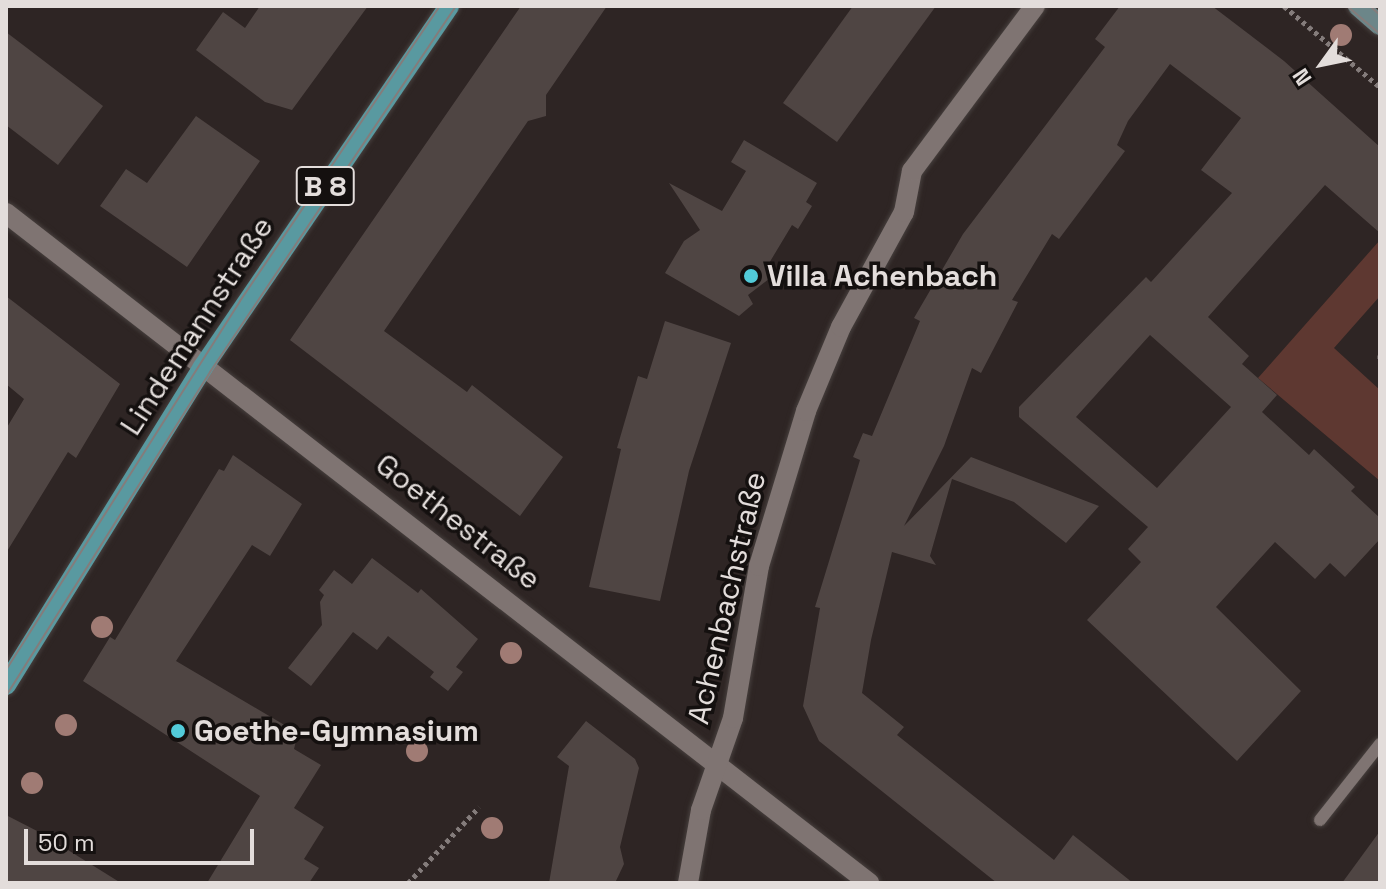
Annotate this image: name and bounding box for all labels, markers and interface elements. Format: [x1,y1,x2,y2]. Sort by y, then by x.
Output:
north arrow [1282,24,1362,104]
text: N [1286,63,1318,91]
road number: B 8 [295,162,355,210]
street label: Lindemannstraße [113,210,281,442]
place label: Villa Achenbach [767,258,998,294]
marker: Villa Achenbach [742,267,760,285]
street label: Goethestraße [368,446,548,598]
street label: Achenbachstraße [680,468,774,728]
place label: Goethe-Gymnasium [194,713,479,749]
marker: Goethe-Gymnasium [169,722,187,740]
scale bar [28,813,258,863]
text: 50 m [38,827,95,858]

